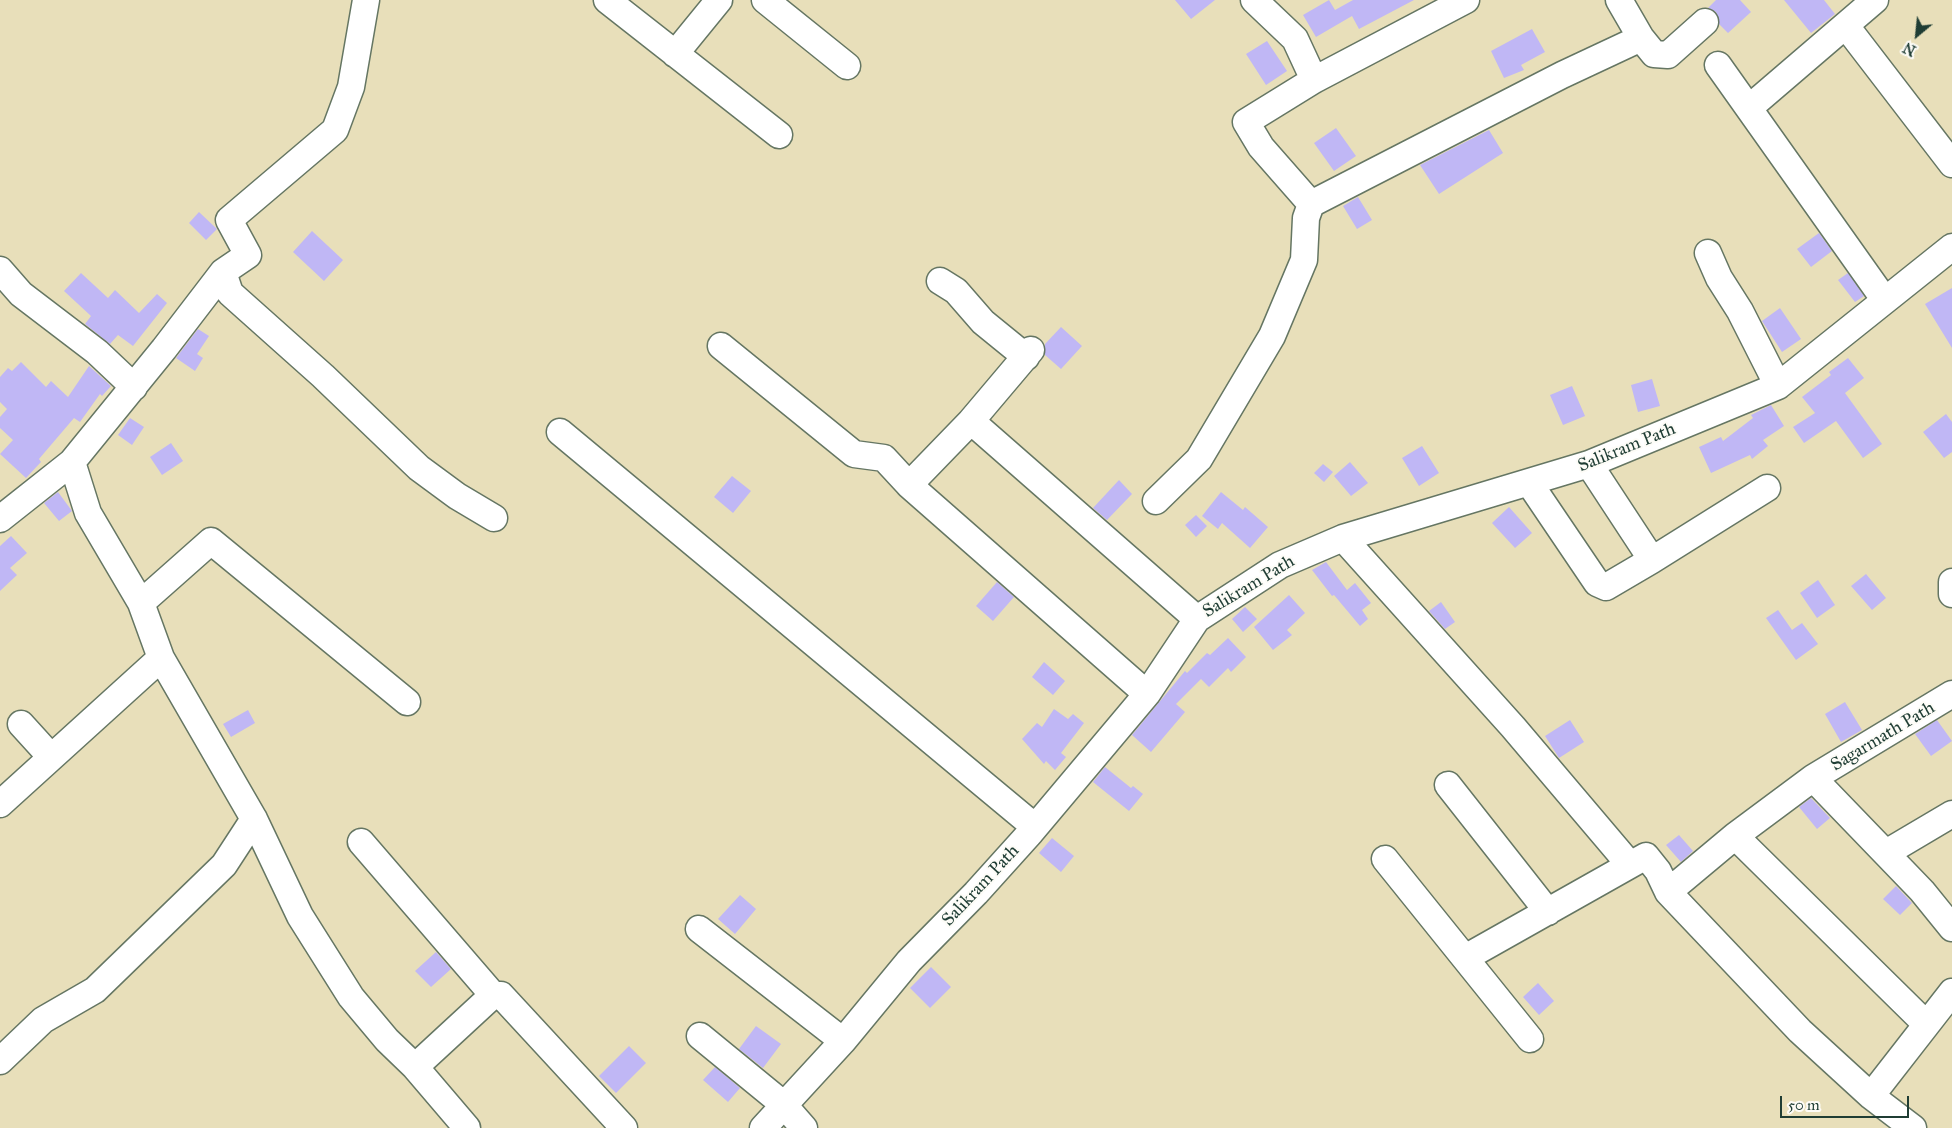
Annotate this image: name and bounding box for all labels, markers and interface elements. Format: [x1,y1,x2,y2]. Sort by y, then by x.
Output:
north arrow [1892,10,1942,60]
text: N [1900,38,1919,59]
street label: Salikram Path [1575,419,1679,477]
street label: Salikram Path [1199,551,1299,623]
street label: Sagarmath Path [1827,697,1939,777]
street label: Salikram Path [938,841,1024,931]
scale bar [1782,1086,1911,1118]
text: 50 m [1788,1096,1820,1114]

